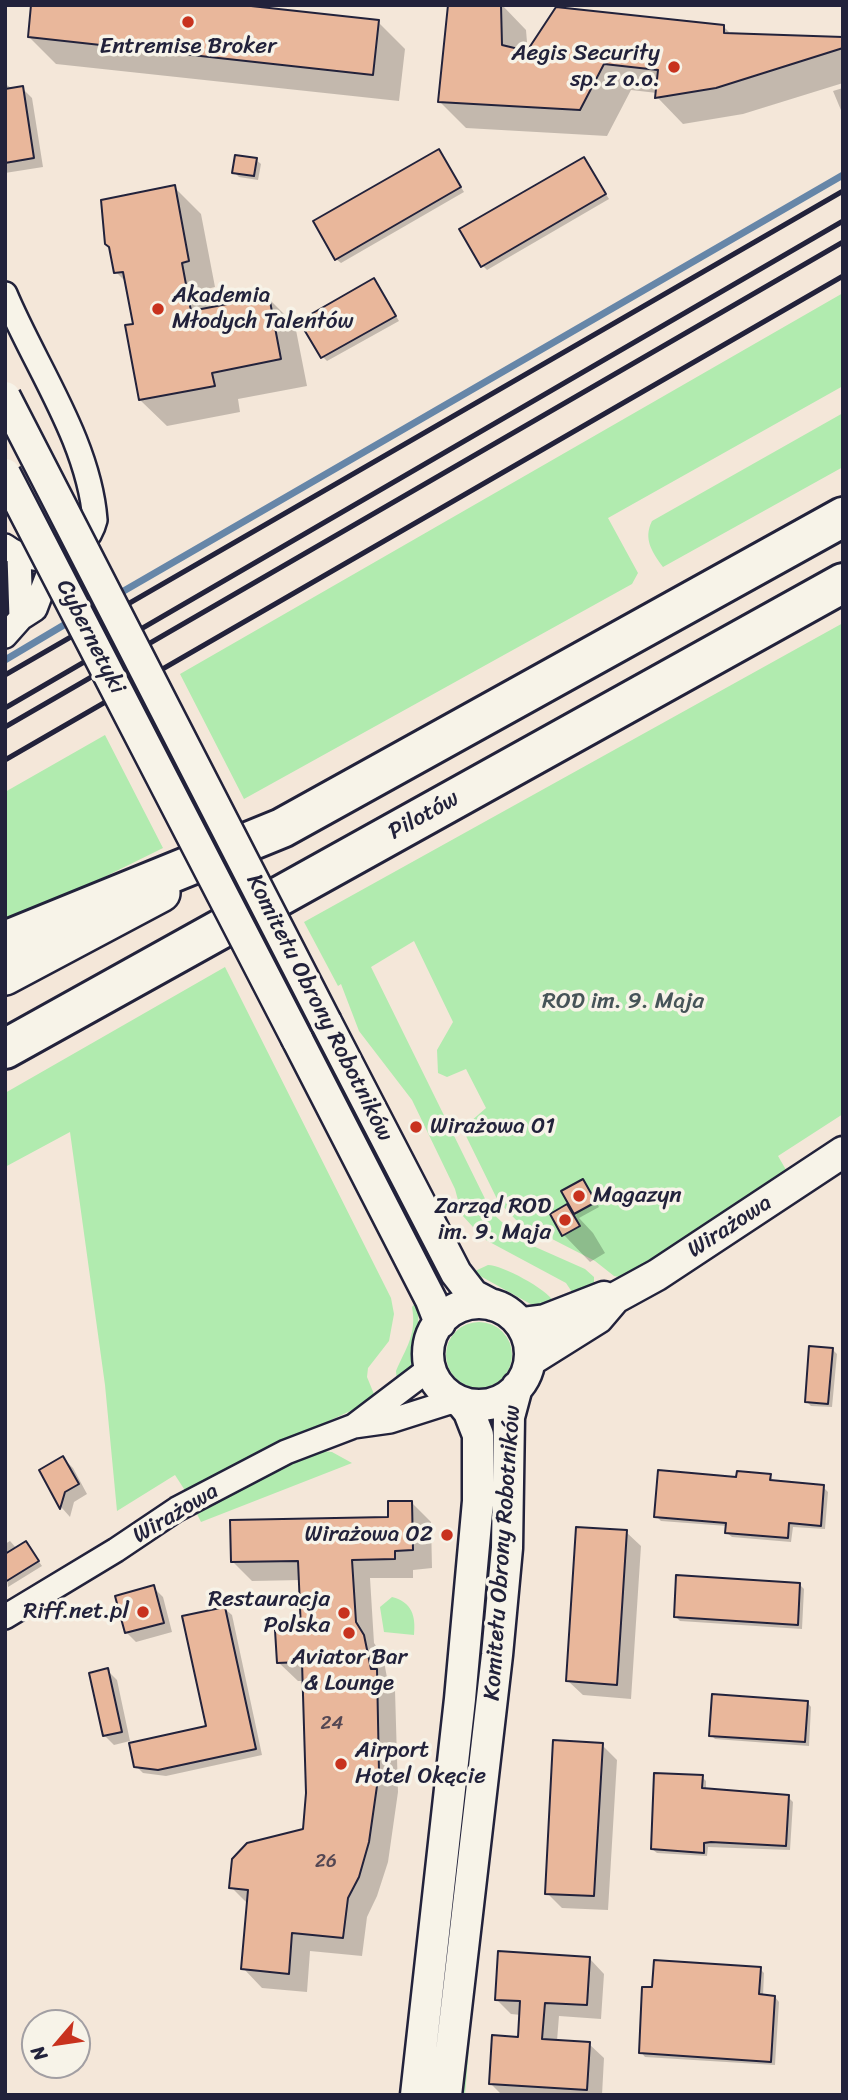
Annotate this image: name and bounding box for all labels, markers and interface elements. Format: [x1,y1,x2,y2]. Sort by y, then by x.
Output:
marker: Entremise Broker [180,14,196,30]
place label: Entremise Broker [99,33,277,61]
place label: Aegis Security sp. z o.o. [512,40,660,94]
marker: Aegis Security sp. z o.o. [666,59,682,75]
place label: Akademia Młodych Talentów [172,282,353,336]
marker: Akademia Młodych Talentów [150,301,166,317]
street label: Cybernetyki [49,575,131,699]
street label: Pilotów [384,785,464,847]
street label: Komitetu Obrony Robotników [239,870,399,1146]
park label: ROD im. 9. Maja [542,988,704,1016]
place label: Wirażowa 01 [430,1113,555,1141]
marker: Wirażowa 01 [408,1119,424,1135]
place label: Magazyn [593,1182,682,1210]
marker: Magazyn [571,1188,587,1204]
street label: Wirażowa [683,1190,777,1264]
place label: Zarząd ROD im. 9. Maja [434,1193,551,1247]
marker: Zarząd ROD im. 9. Maja [557,1212,573,1228]
street label: Komitetu Obrony Robotników [479,1404,527,1702]
street label: Wirażowa [128,1478,224,1550]
place label: Wirażowa 02 [304,1521,433,1549]
marker: Wirażowa 02 [439,1527,455,1543]
place label: Restauracja Polska [208,1586,330,1640]
place label: Riff.net.pl [23,1598,129,1626]
marker: Riff.net.pl [135,1604,151,1620]
marker: Restauracja Polska [336,1605,352,1621]
marker: Aviator Bar & Lounge [341,1625,357,1641]
place label: Aviator Bar & Lounge [291,1644,407,1698]
house number: 24 [321,1713,343,1735]
place label: Airport Hotel Okęcie [355,1737,486,1791]
marker: Airport Hotel Okęcie [333,1756,349,1772]
house number: 26 [315,1851,337,1873]
north arrow [21,2009,91,2079]
text: N [21,2040,57,2067]

